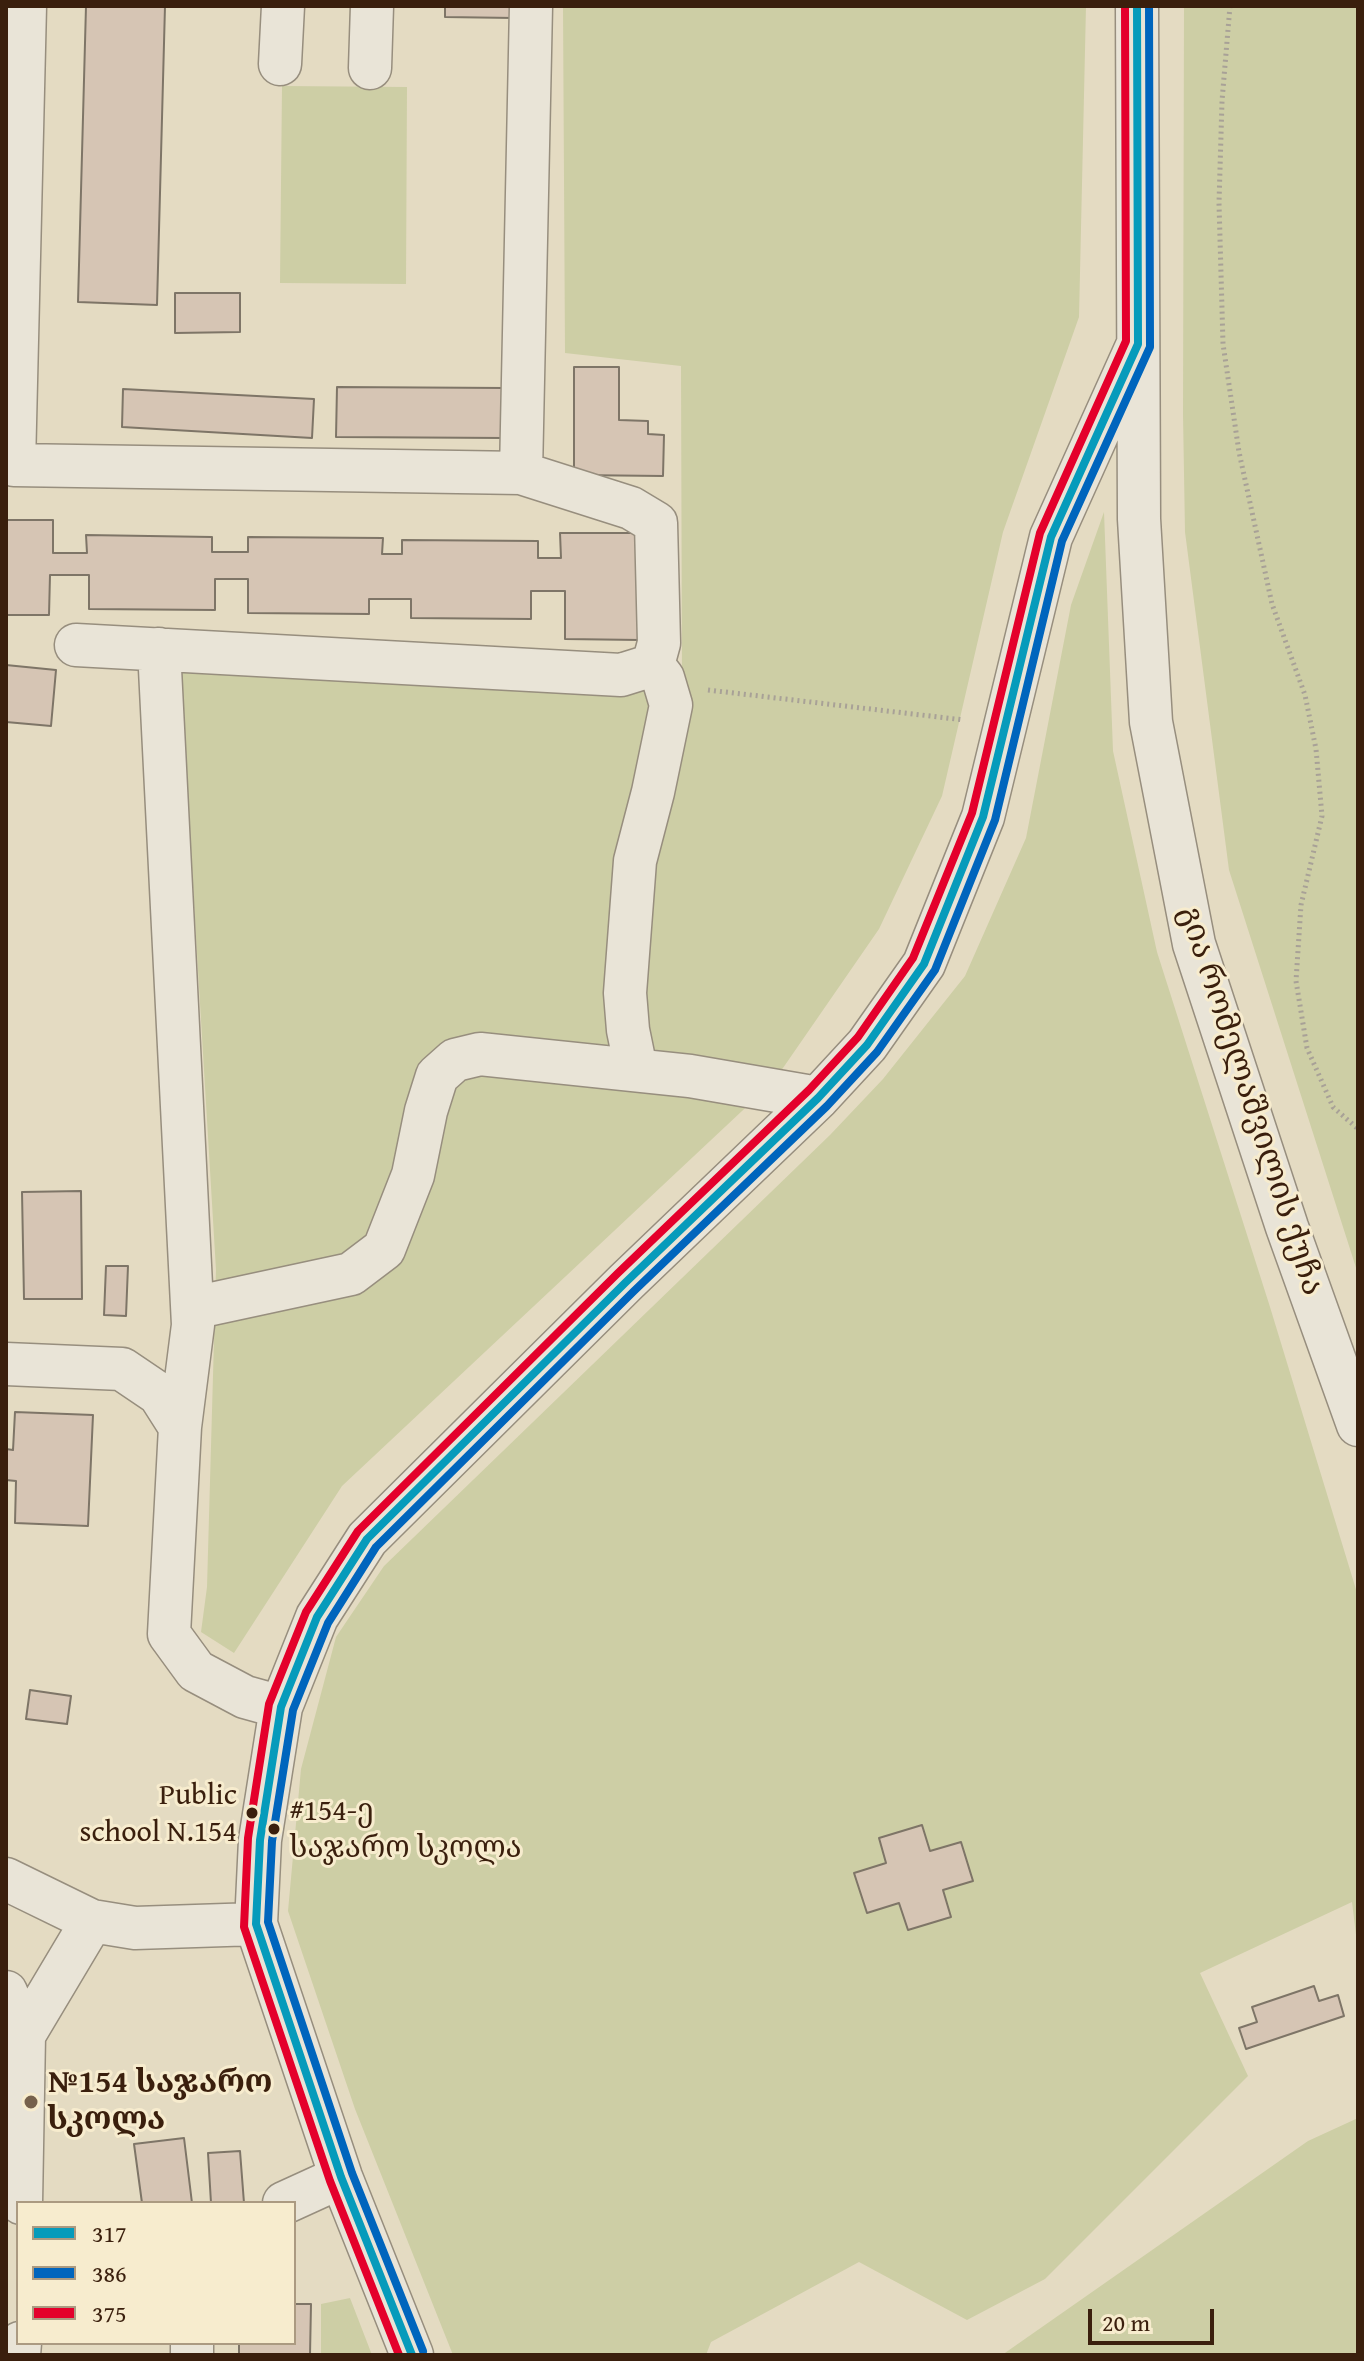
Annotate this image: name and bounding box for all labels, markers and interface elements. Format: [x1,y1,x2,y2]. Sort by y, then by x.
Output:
street label: გია რომელაშვილის ქუჩა [1169,902,1331,1300]
place label: Public school N.154 [80,1778,237,1848]
place label: #154-ე საჯარო სკოლა [289,1794,522,1864]
marker: Public school N.154 [244,1805,260,1821]
marker: #154-ე საჯარო სკოლა [266,1821,282,1837]
place label: №154 საჯარო სკოლა [47,2065,272,2140]
marker: №154 საჯარო სკოლა [22,2093,40,2111]
legend [16,2201,296,2345]
text: 317 [92,2216,127,2251]
text: 386 [92,2256,127,2291]
scale bar [1092,2293,1218,2343]
text: 375 [92,2296,127,2331]
text: 20 m [1102,2305,1150,2340]

